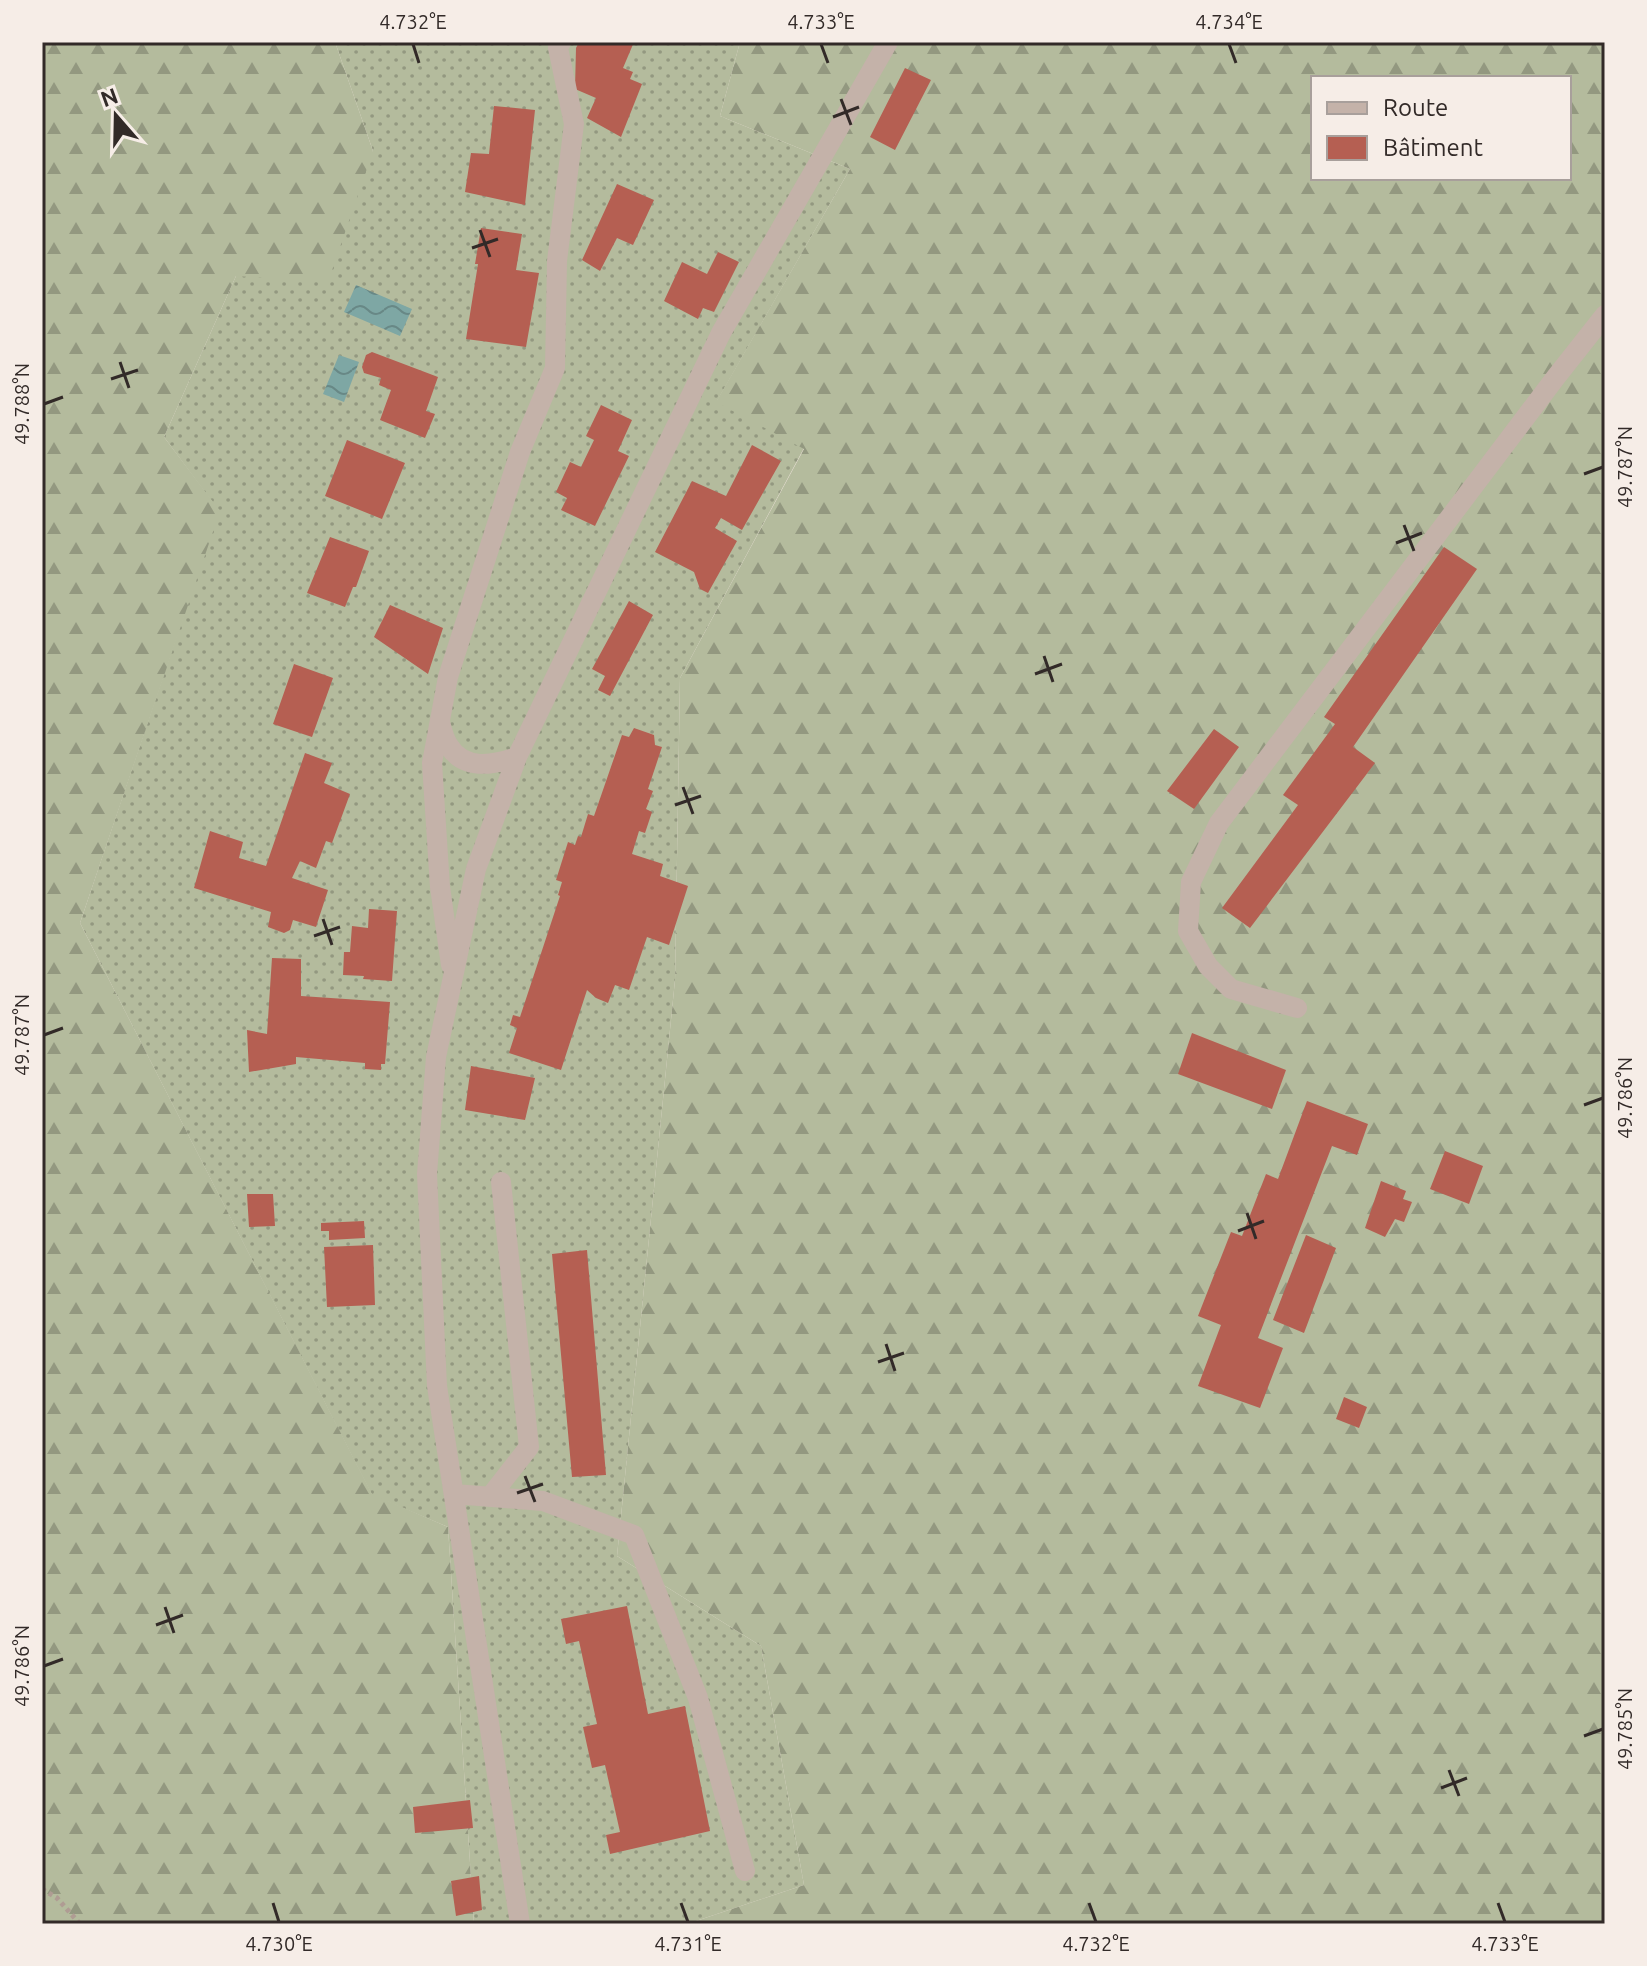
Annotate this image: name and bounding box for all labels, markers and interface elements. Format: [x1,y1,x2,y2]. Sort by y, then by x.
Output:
text: 4.732°E [379,10,447,33]
text: 4.733°E [787,10,855,33]
text: 4.734°E [1195,10,1263,33]
north arrow [76,76,156,156]
legend [1311,76,1571,180]
text: N [97,82,121,111]
text: Route [1383,94,1448,121]
text: Bâtiment [1383,134,1484,161]
text: 49.788°N [10,363,33,445]
text: 49.787°N [1613,426,1636,508]
text: 49.787°N [10,994,33,1076]
text: 49.786°N [1613,1057,1636,1139]
text: 49.786°N [10,1625,33,1707]
text: 49.785°N [1613,1688,1636,1770]
text: 4.730°E [245,1932,313,1955]
text: 4.731°E [654,1932,722,1955]
text: 4.732°E [1062,1932,1130,1955]
text: 4.733°E [1471,1932,1539,1955]

